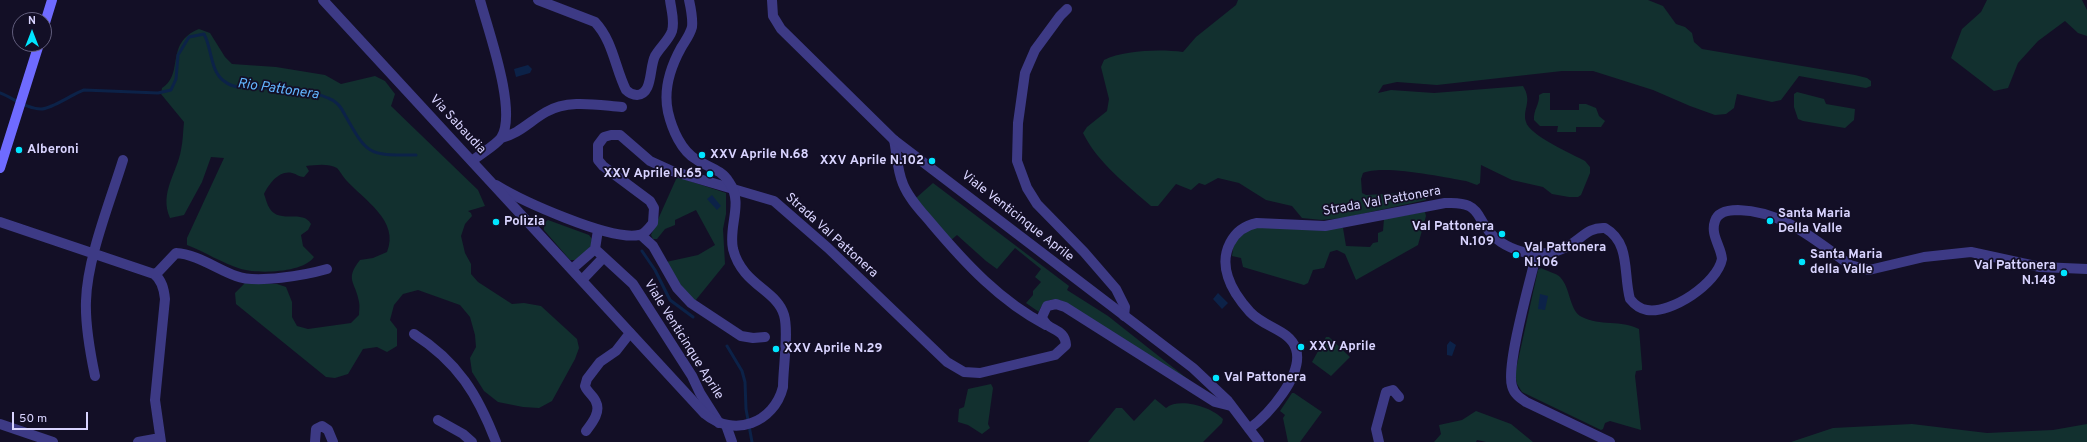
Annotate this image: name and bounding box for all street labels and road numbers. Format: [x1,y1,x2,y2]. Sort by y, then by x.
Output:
street label: Via Sabaudia [426,92,488,158]
street label: Viale Venticinque Aprile [958,168,1076,266]
street label: Strada Val Pattonera [1322,184,1442,220]
street label: Strada Val Pattonera [781,190,881,282]
street label: Viale Venticinque Aprile [640,277,726,403]

